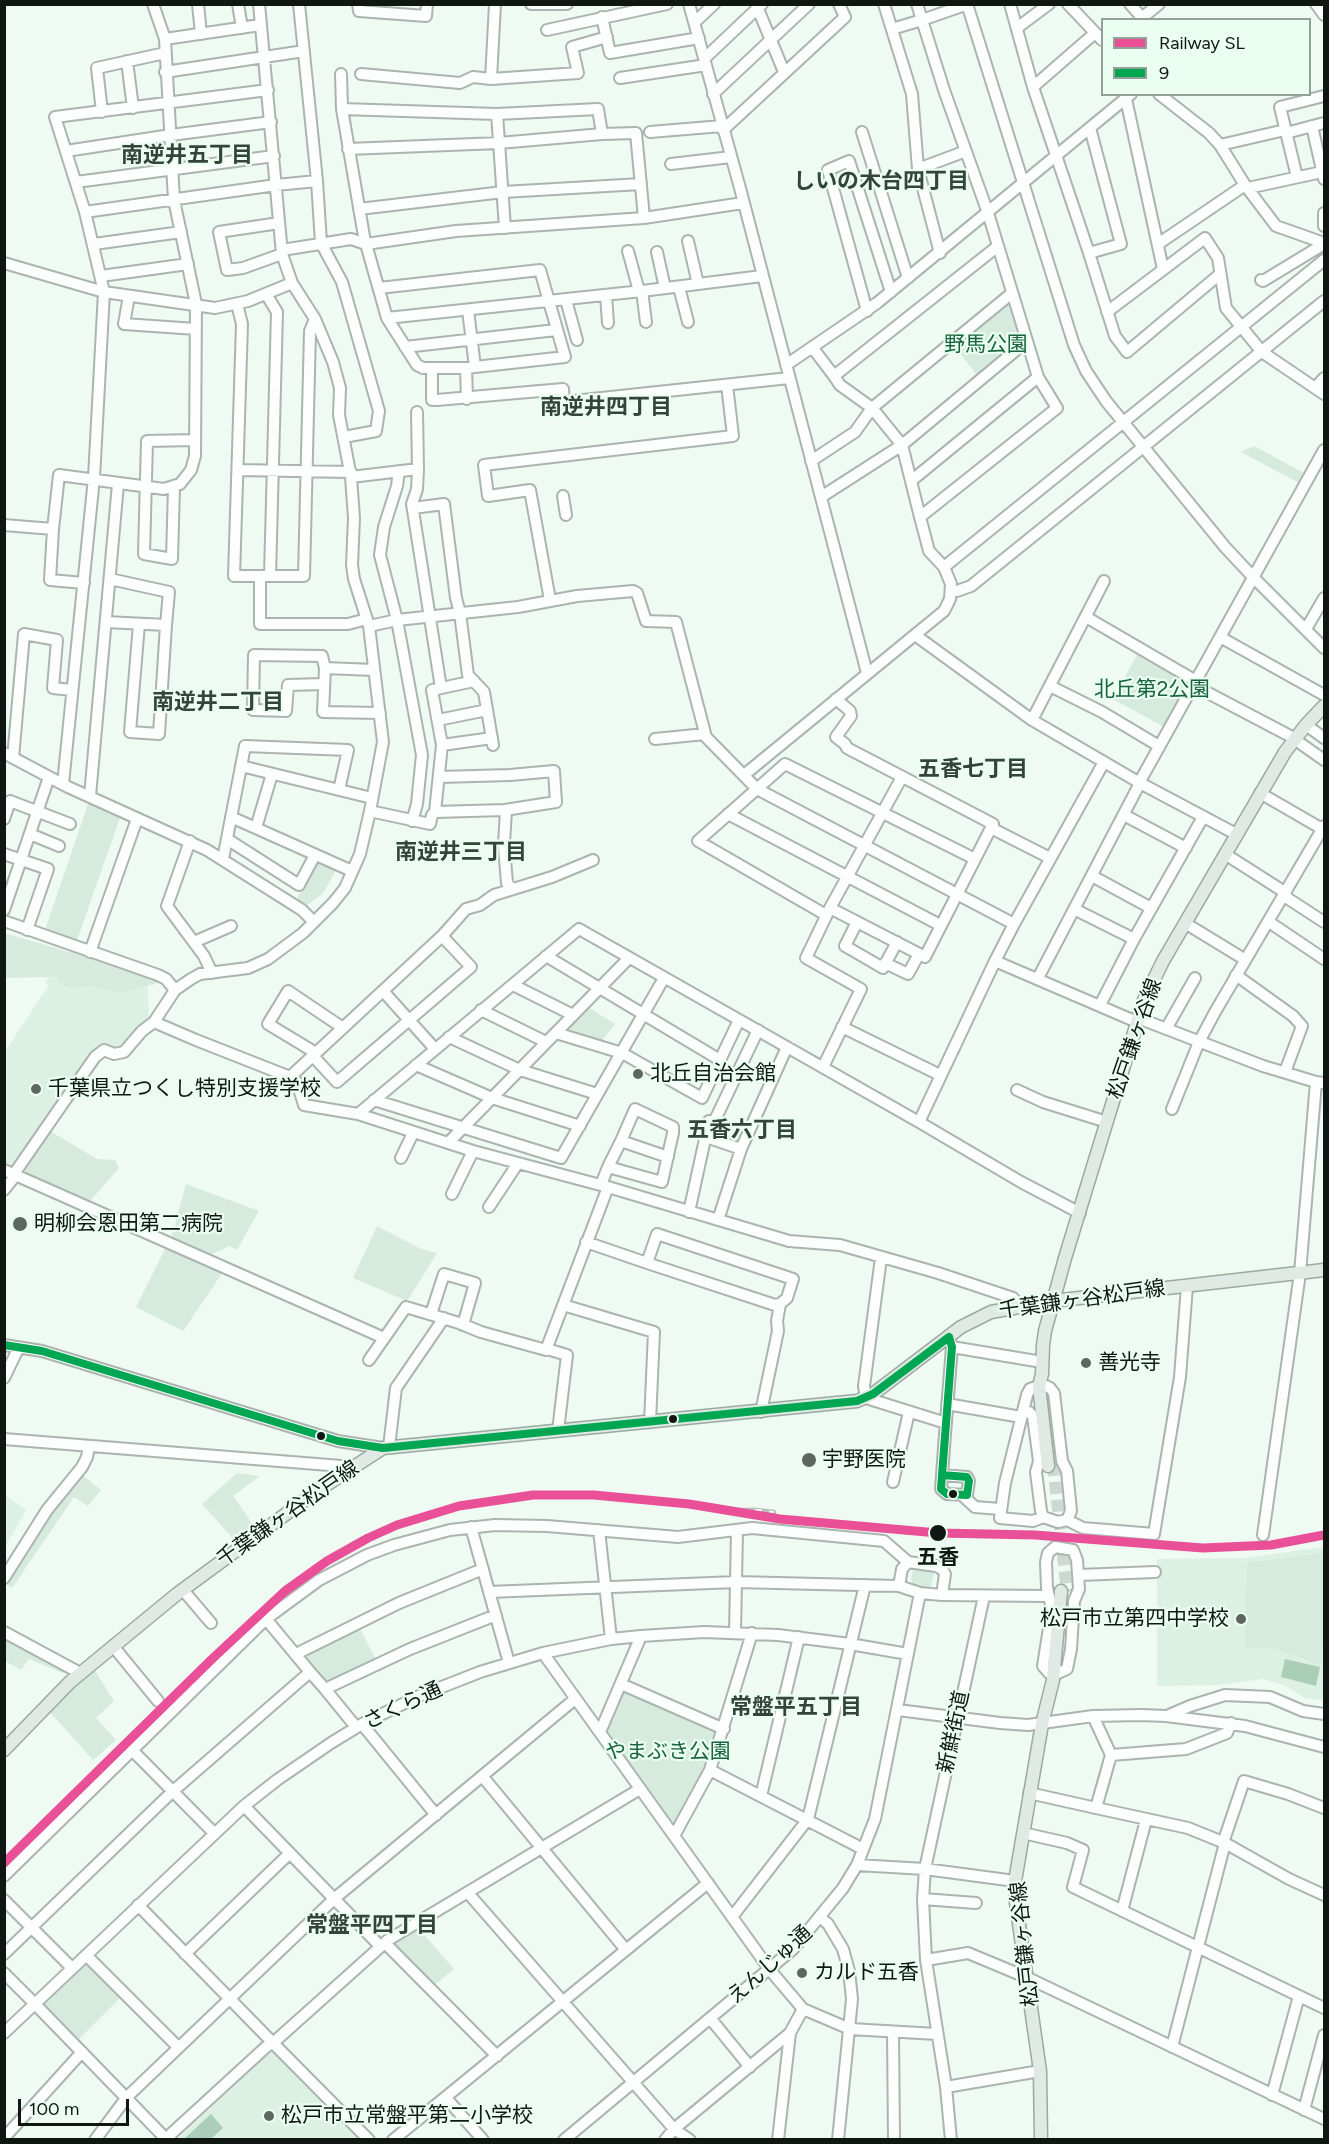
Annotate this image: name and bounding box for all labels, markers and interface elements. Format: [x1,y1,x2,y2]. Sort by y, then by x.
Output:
legend [1101,18,1311,96]
text: Railway SL [1159,32,1245,54]
text: 9 [1159,62,1169,84]
district label: 南逆井五丁目 [121,143,253,169]
district label: しいの木台四丁目 [793,169,969,195]
park label: 野馬公園 [944,332,1028,358]
district label: 南逆井四丁目 [540,395,672,421]
park label: 北丘第2公園 [1094,677,1210,703]
district label: 南逆井二丁目 [152,690,284,716]
district label: 五香七丁目 [918,757,1028,783]
district label: 南逆井三丁目 [395,840,527,866]
street label: 松戸鎌ヶ谷線 [1103,975,1167,1103]
place label: 北丘自治会館 [650,1061,776,1087]
marker: 北丘自治会館 [631,1067,645,1081]
place label: 千葉県立つくし特別支援学校 [48,1076,321,1102]
marker: 千葉県立つくし特別支援学校 [29,1082,43,1096]
district label: 五香六丁目 [687,1118,797,1144]
place label: 明柳会恩田第二病院 [34,1211,223,1237]
marker: 明柳会恩田第二病院 [11,1215,29,1233]
street label: 千葉鎌ヶ谷松戸線 [997,1276,1167,1324]
place label: 善光寺 [1098,1350,1161,1376]
marker: 善光寺 [1079,1356,1093,1370]
unlabelled marker [667,1413,679,1425]
unlabelled marker [315,1430,327,1442]
place label: 宇野医院 [822,1447,906,1473]
marker: 宇野医院 [800,1451,818,1469]
street label: 千葉鎌ヶ谷松戸線 [212,1455,364,1573]
unlabelled marker [947,1488,959,1500]
marker: 五香 [928,1523,948,1543]
place label: 五香 [917,1545,959,1571]
place label: 松戸市立第四中学校 [1040,1606,1229,1632]
marker: 松戸市立第四中学校 [1234,1612,1248,1626]
street label: さくら通 [360,1677,446,1735]
street label: 新鮮街道 [933,1688,975,1776]
district label: 常盤平五丁目 [730,1695,862,1721]
park label: やまぶき公園 [605,1739,731,1765]
street label: 松戸鎌ヶ谷線 [1006,1880,1044,2008]
district label: 常盤平四丁目 [306,1913,438,1939]
street label: えんじゅ通 [723,1921,817,2009]
place label: カルド五香 [814,1960,919,1986]
marker: カルド五香 [795,1966,809,1980]
scale bar [21,2087,132,2125]
text: 100 m [29,2098,79,2120]
place label: 松戸市立常盤平第二小学校 [281,2103,533,2129]
marker: 松戸市立常盤平第二小学校 [262,2109,276,2123]

